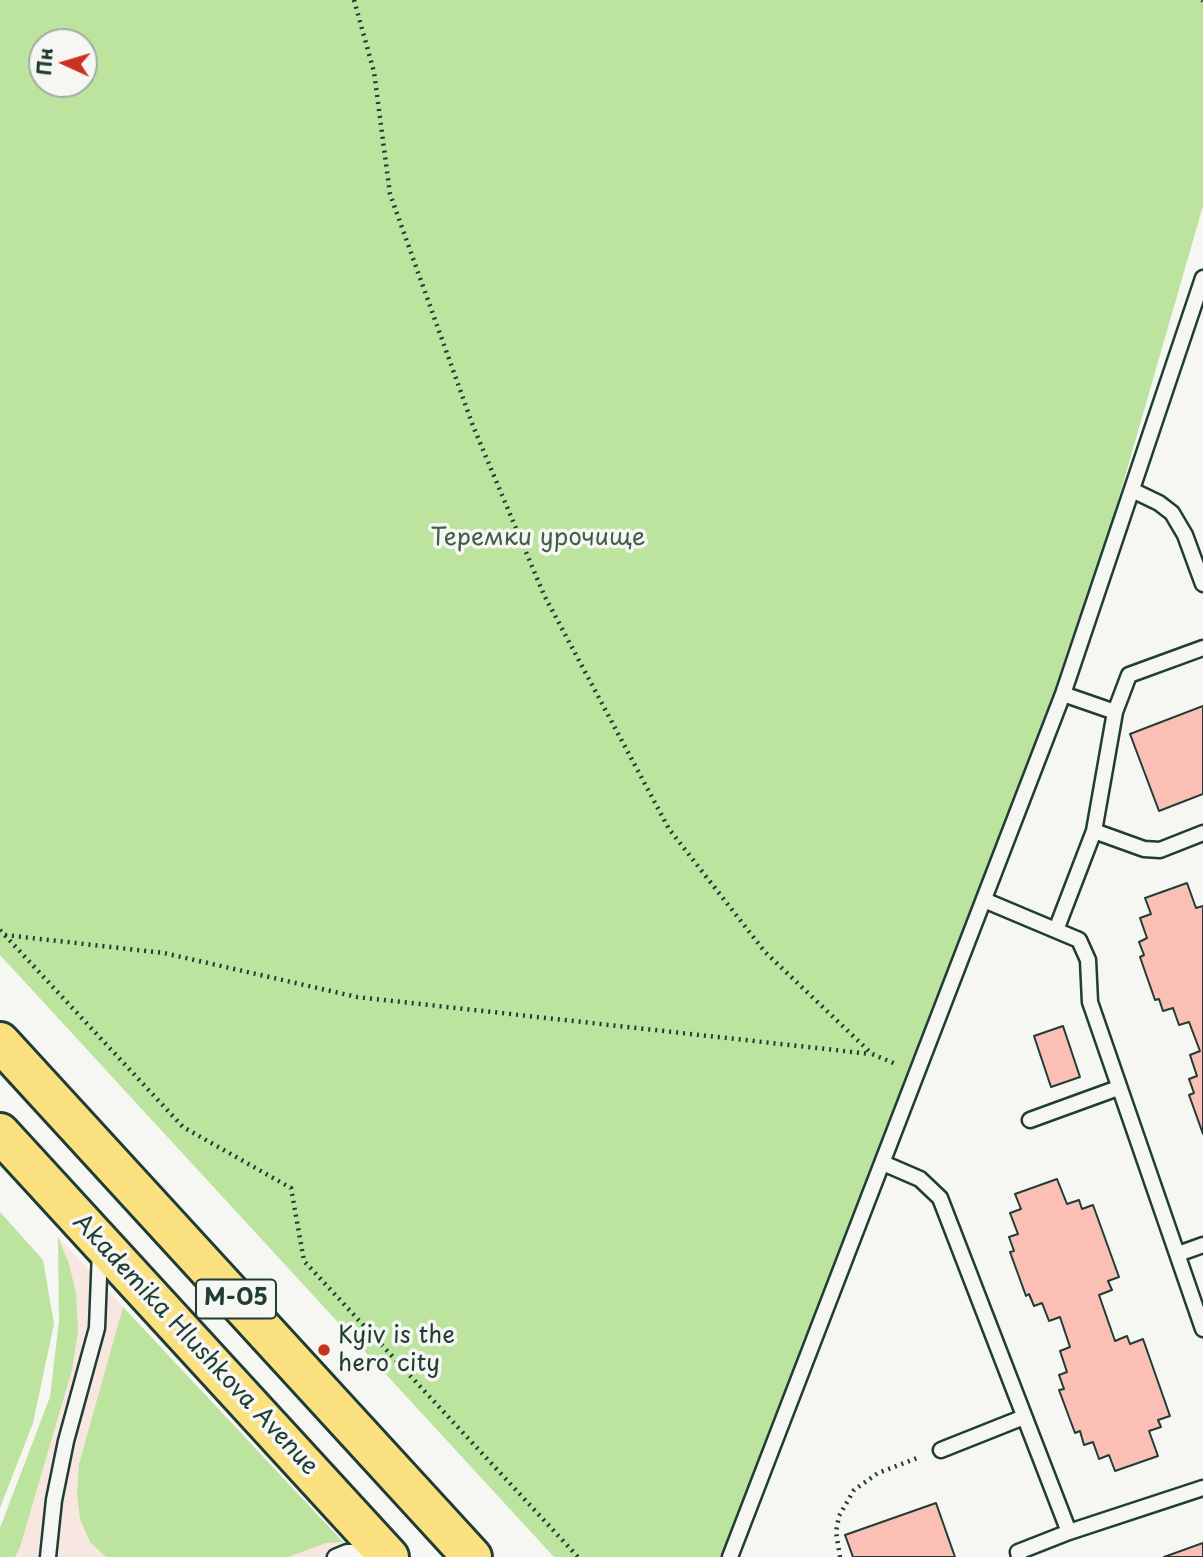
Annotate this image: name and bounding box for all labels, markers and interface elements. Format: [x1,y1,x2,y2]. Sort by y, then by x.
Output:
north arrow [28,28,98,98]
text: Пн [29,47,59,76]
park label: Теремки урочище [431,524,645,552]
street label: Akademika Hlushkova Avenue [66,1209,324,1481]
road number: М-05 [196,1280,276,1318]
place label: Kyiv is the hero city [338,1322,455,1378]
marker: Kyiv is the hero city [316,1342,332,1358]

